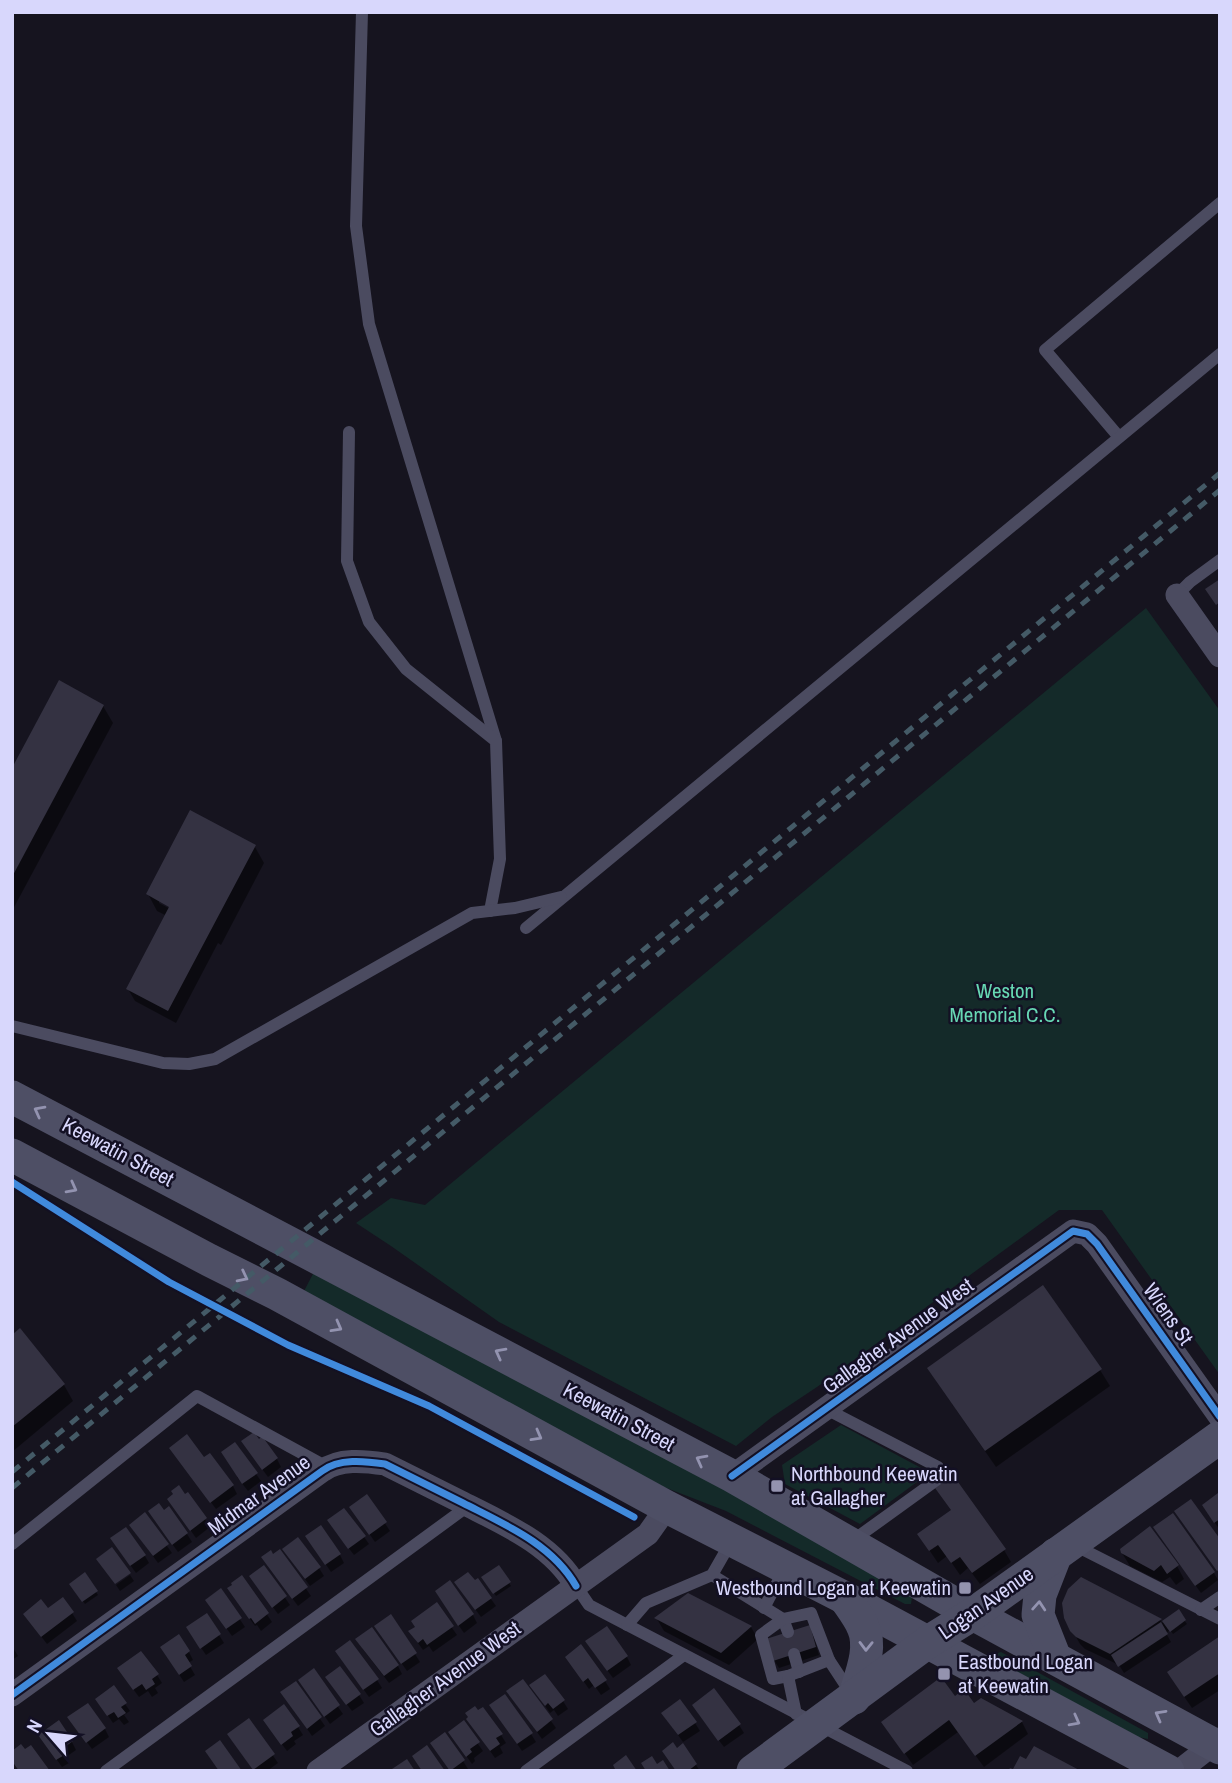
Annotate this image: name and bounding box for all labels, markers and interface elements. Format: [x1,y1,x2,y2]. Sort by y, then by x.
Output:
park label: Weston Memorial C.C. [950,976,1061,1029]
one-way arrow [34,1106,46,1119]
street label: Keewatin Street [57,1110,179,1193]
one-way arrow [65,1179,78,1193]
one-way arrow [236,1269,248,1283]
street label: Gallagher Avenue West [816,1271,979,1400]
street label: Wiens St [1136,1277,1200,1351]
one-way arrow [330,1319,342,1332]
one-way arrow [494,1348,507,1361]
street label: Keewatin Street [558,1375,680,1458]
one-way arrow [529,1428,542,1441]
street label: Midmar Avenue [202,1448,316,1542]
one-way arrow [695,1454,708,1468]
place label: Northbound Keewatin at Gallagher [791,1459,958,1512]
marker: Northbound Keewatin at Gallagher [769,1478,785,1494]
street label: Logan Avenue [932,1559,1039,1646]
place label: Westbound Logan at Keewatin [716,1573,951,1602]
marker: Westbound Logan at Keewatin [957,1580,973,1596]
one-way arrow [1032,1600,1047,1611]
street label: Gallagher Avenue West [363,1614,526,1743]
one-way arrow [858,1641,873,1652]
place label: Eastbound Logan at Keewatin [958,1647,1093,1700]
marker: Eastbound Logan at Keewatin [936,1666,952,1682]
north arrow [14,1699,84,1769]
one-way arrow [1155,1710,1167,1724]
one-way arrow [1068,1713,1080,1726]
text: N [20,1715,48,1737]

